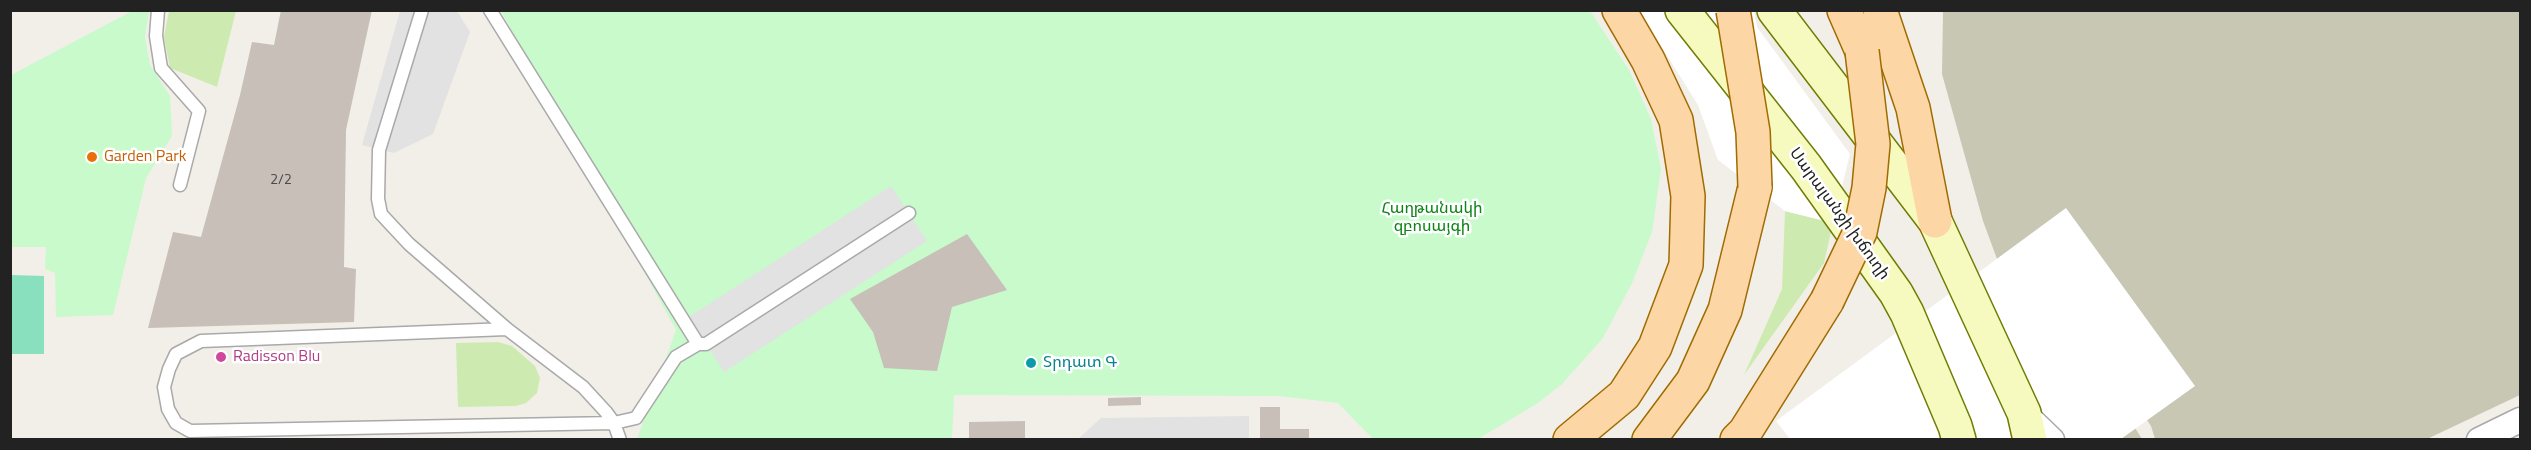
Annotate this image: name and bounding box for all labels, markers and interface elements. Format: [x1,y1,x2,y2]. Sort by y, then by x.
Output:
street label: Սարալանջի խճուղի [1785,144,1893,284]
place label: Garden Park [104,147,186,167]
marker: Garden Park [85,150,99,164]
house number: 2/2 [270,173,292,189]
park label: Հաղթանակի զբոսայգի [1381,199,1483,237]
place label: Radisson Blu [233,347,320,367]
marker: Radisson Blu [214,350,228,364]
place label: Տրդատ Գ [1043,353,1117,373]
marker: Տրդատ Գ [1024,356,1038,370]

